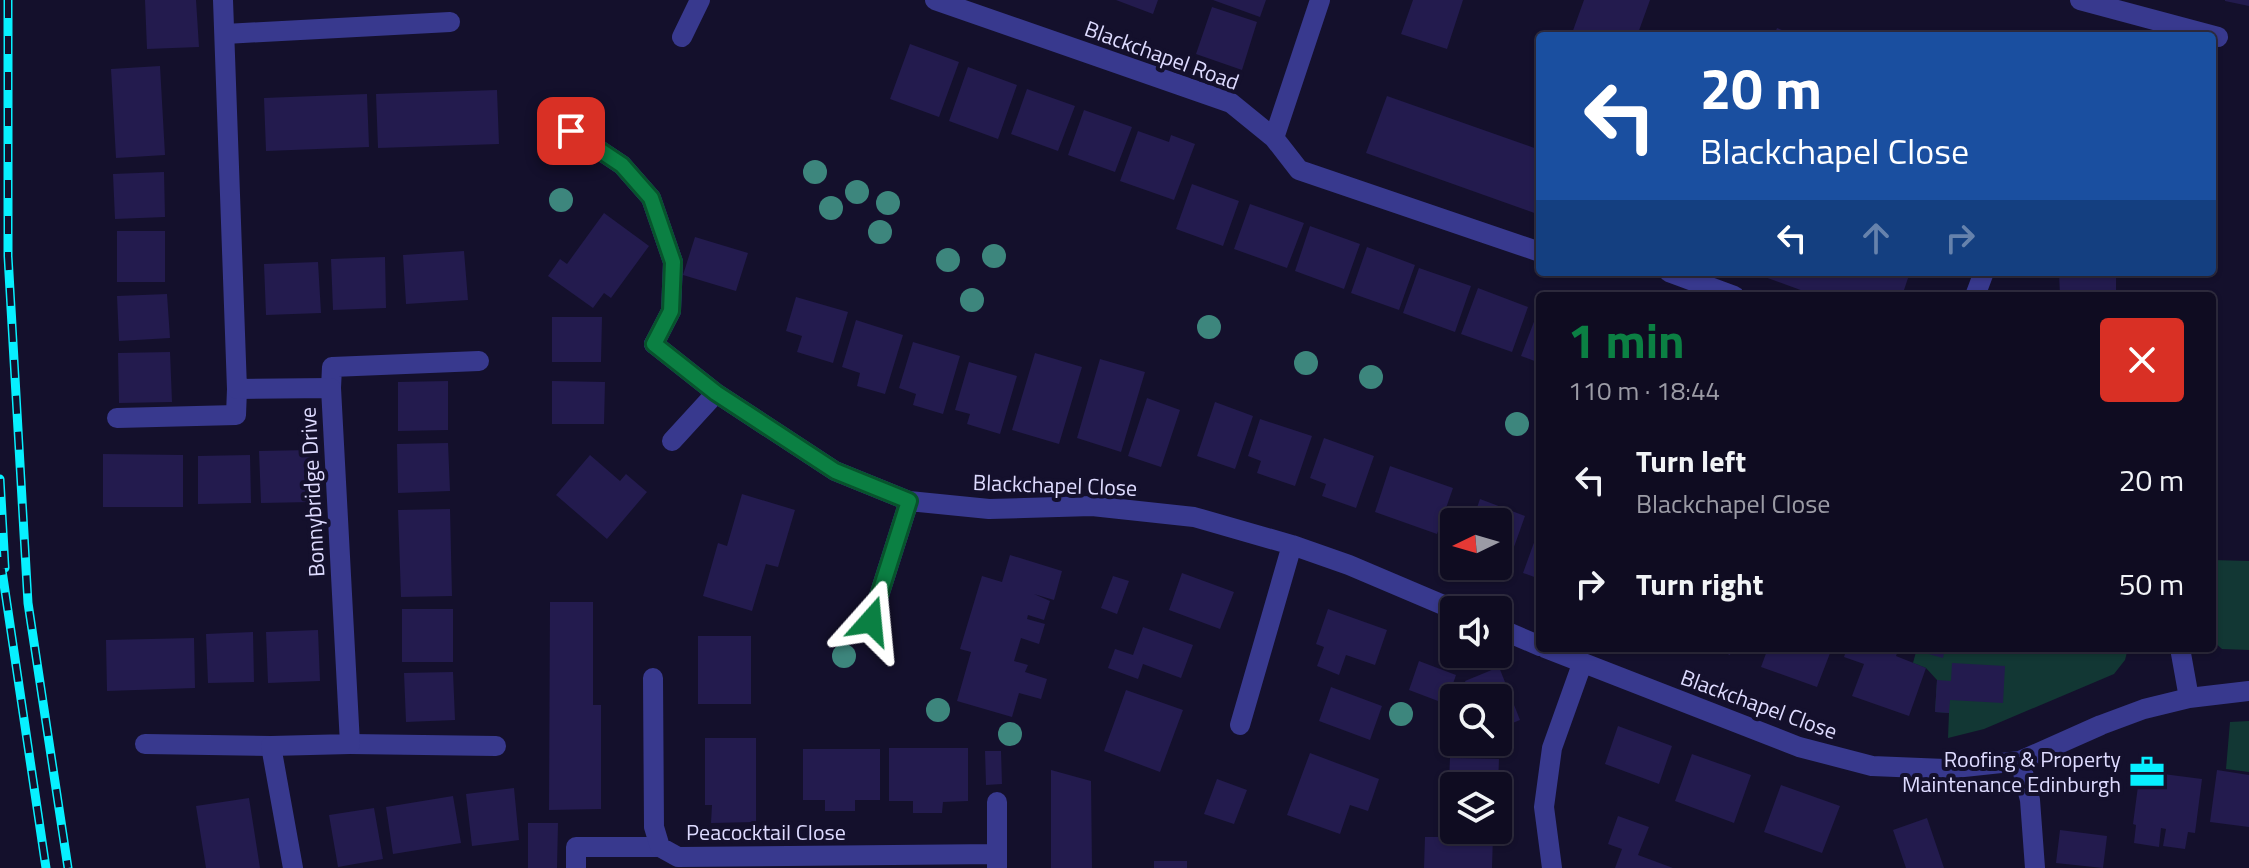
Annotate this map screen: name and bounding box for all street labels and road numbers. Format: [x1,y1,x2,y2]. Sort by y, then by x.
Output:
street label: Blackchapel Road [1080,11,1244,99]
street label: Bonnybridge Drive [291,406,333,578]
street label: Blackchapel Close [972,465,1138,505]
street label: Blackchapel Close [1676,660,1842,748]
street label: Peacocktail Close [686,815,846,849]

